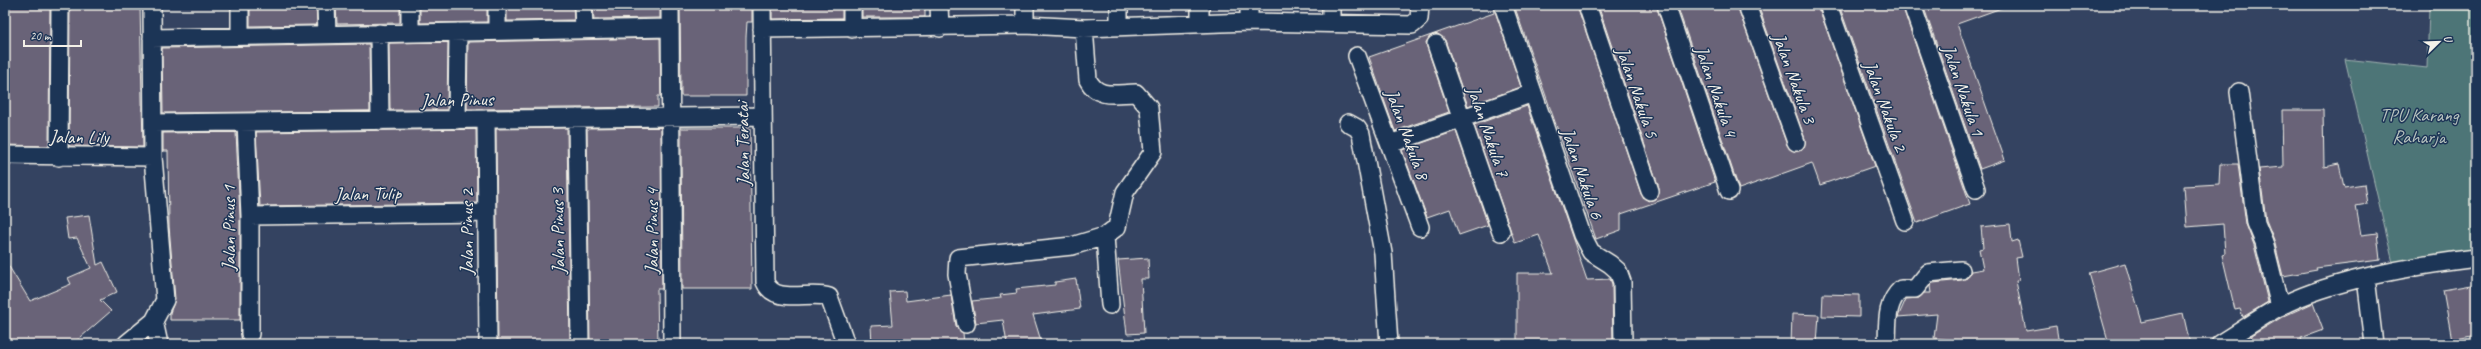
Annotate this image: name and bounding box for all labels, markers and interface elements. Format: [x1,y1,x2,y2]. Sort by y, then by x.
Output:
scale bar [24,22,81,48]
north arrow [2419,22,2459,62]
text: 20 m [30,28,52,44]
street label: Jalan Nakula 3 [1766,29,1822,128]
text: U [2441,33,2457,46]
street label: Jalan Nakula 1 [1936,41,1990,140]
street label: Jalan Nakula 4 [1689,42,1744,142]
street label: Jalan Nakula 5 [1610,43,1664,142]
street label: Jalan Nakula 2 [1857,57,1913,156]
street label: Jalan Nakula 7 [1461,82,1515,181]
street label: Jalan Nakula 8 [1379,85,1435,185]
street label: Jalan Pinus [420,87,496,113]
street label: Jalan Teratai [730,99,756,187]
park label: TPU Karang Raharja [2380,103,2460,149]
street label: Jalan Nakula 6 [1555,124,1609,223]
street label: Jalan Lily [48,125,110,149]
street label: Jalan Tulip [334,181,402,207]
street label: Jalan Pinus 1 [217,184,241,272]
street label: Jalan Pinus 4 [640,186,664,275]
street label: Jalan Pinus 3 [545,187,571,275]
street label: Jalan Pinus 2 [455,188,479,276]

